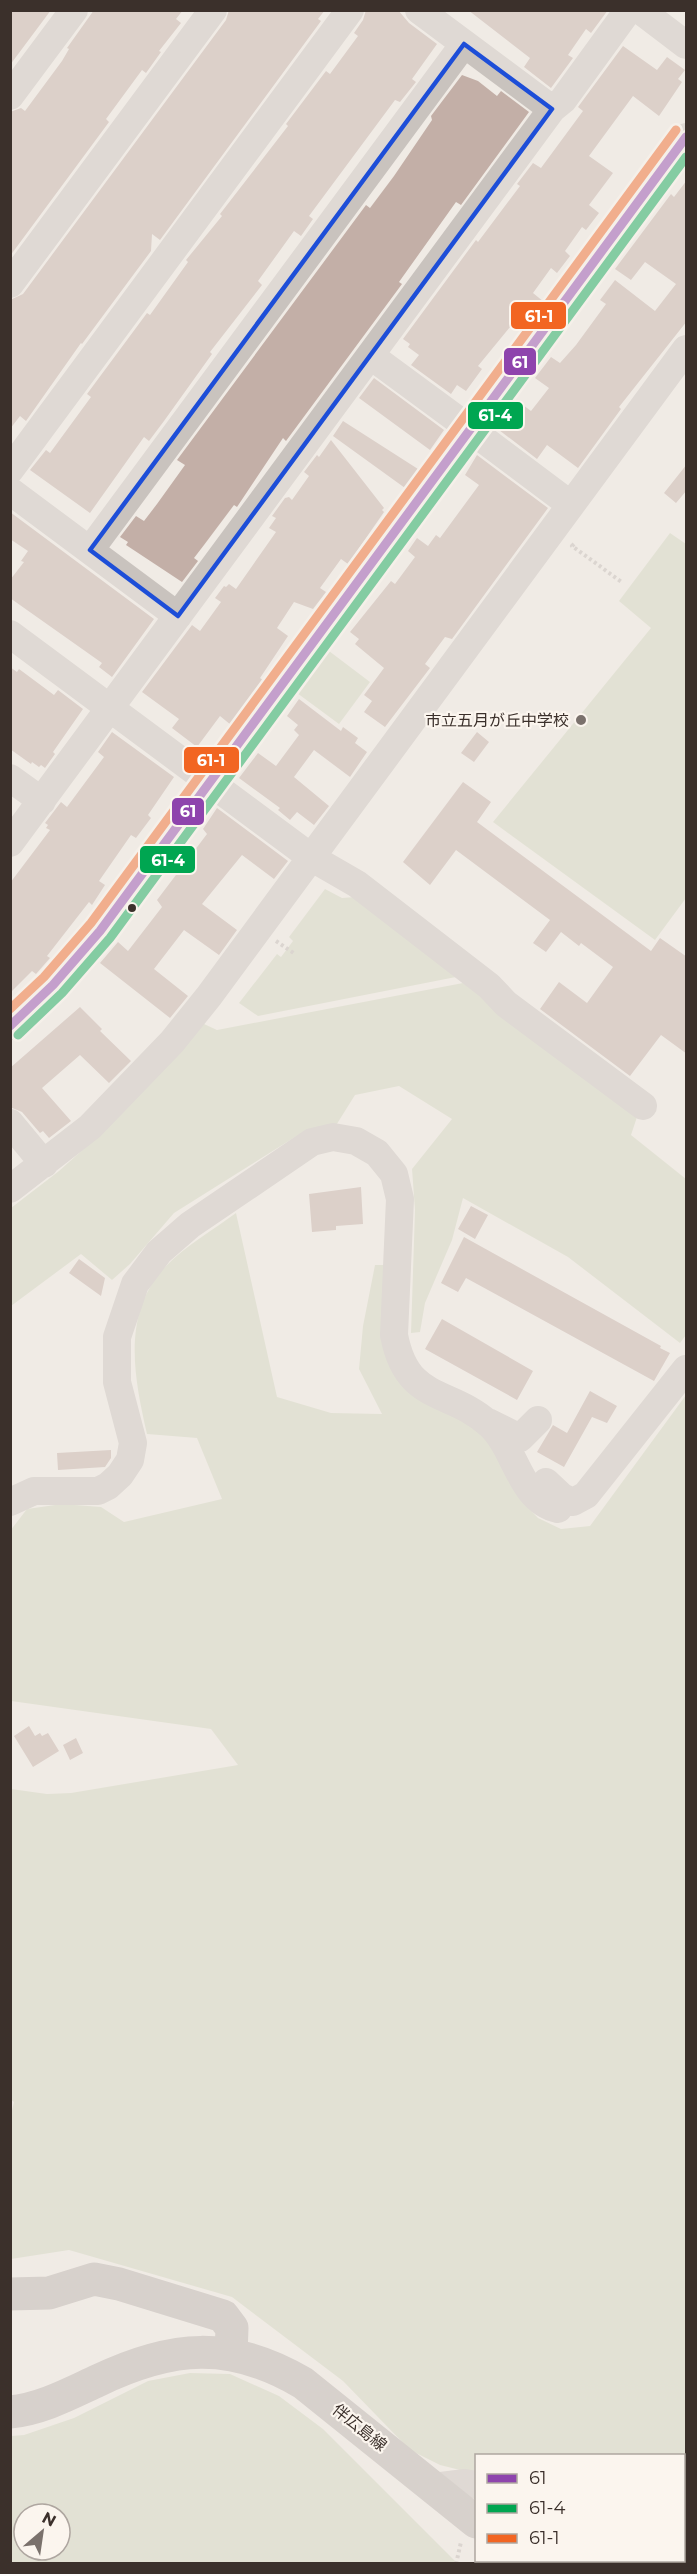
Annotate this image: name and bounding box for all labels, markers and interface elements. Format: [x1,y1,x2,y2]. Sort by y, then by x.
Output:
line badge: 61-1 [510,301,567,330]
text: 61-1 [525,307,553,326]
line badge: 61 [503,347,537,376]
text: 61 [512,353,528,372]
line badge: 61-4 [467,401,524,430]
text: 61-4 [478,406,512,425]
place label: 市立五月が丘中学校 [425,711,569,730]
marker: 市立五月が丘中学校 [574,713,588,727]
line badge: 61-1 [183,746,240,774]
text: 61-1 [197,751,225,770]
line badge: 61 [171,797,205,826]
text: 61 [180,802,196,821]
line badge: 61-4 [139,845,196,874]
text: 61-4 [151,851,185,870]
unlabelled marker [126,902,138,914]
street label: 伴広島線 [329,2400,391,2455]
legend [475,2454,685,2562]
text: 61 [529,2467,546,2489]
text: 61-4 [529,2497,565,2519]
north arrow [12,2502,72,2562]
text: N [39,2508,59,2531]
text: 61-1 [529,2527,560,2549]

